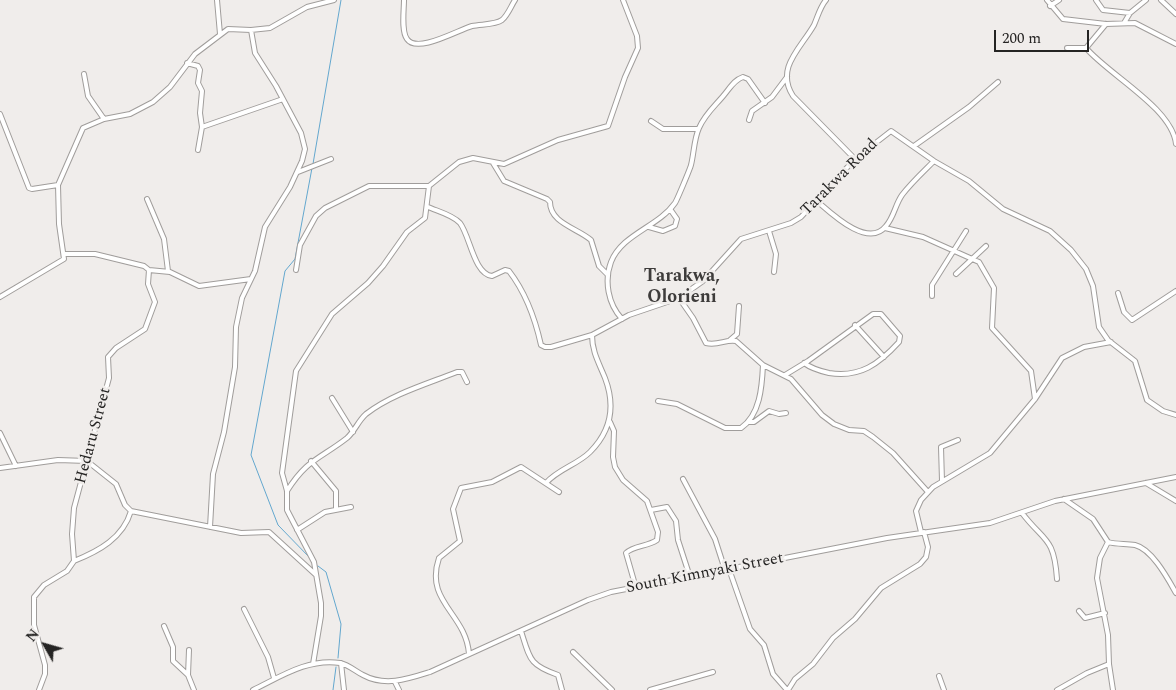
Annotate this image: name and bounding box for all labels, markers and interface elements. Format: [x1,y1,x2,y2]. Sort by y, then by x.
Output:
scale bar [996,20,1091,52]
text: 200 m [1002,27,1041,50]
street label: Tarakwa Road [797,135,883,221]
district label: Tarakwa, Olorieni [644,266,720,308]
street label: Hedaru Street [72,386,116,486]
street label: South Kimnyaki Street [625,549,785,599]
north arrow [20,620,70,670]
text: N [21,624,45,646]

